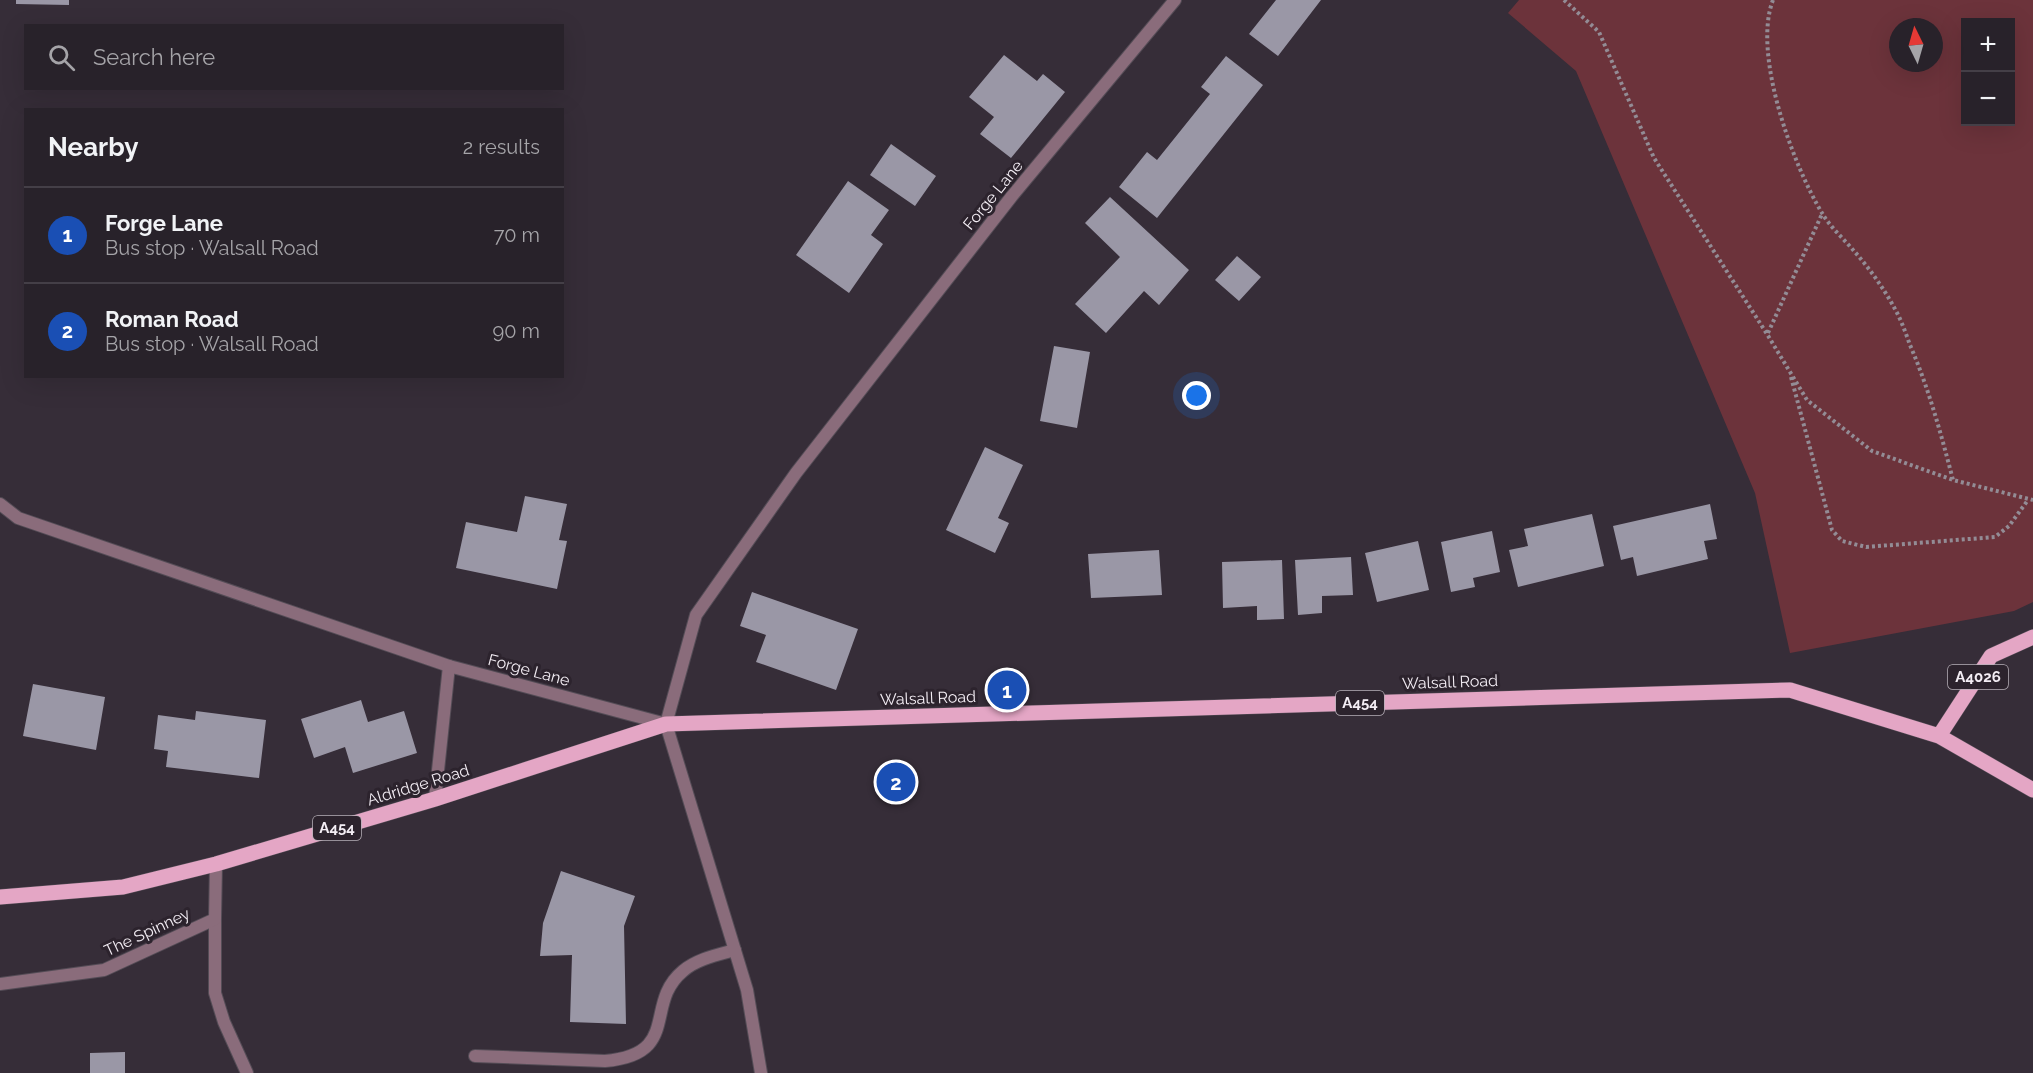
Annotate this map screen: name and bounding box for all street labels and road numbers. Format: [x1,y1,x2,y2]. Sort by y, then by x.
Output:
street label: Forge Lane [959,156,1027,234]
street label: Forge Lane [486,650,572,690]
road number: A4026 [1948,665,2008,689]
street label: Walsall Road [1402,671,1498,693]
street label: Walsall Road [880,687,976,709]
road number: A454 [1336,691,1384,715]
street label: Aldridge Road [365,760,471,810]
road number: A454 [313,816,361,840]
street label: The Spinney [101,904,193,960]

